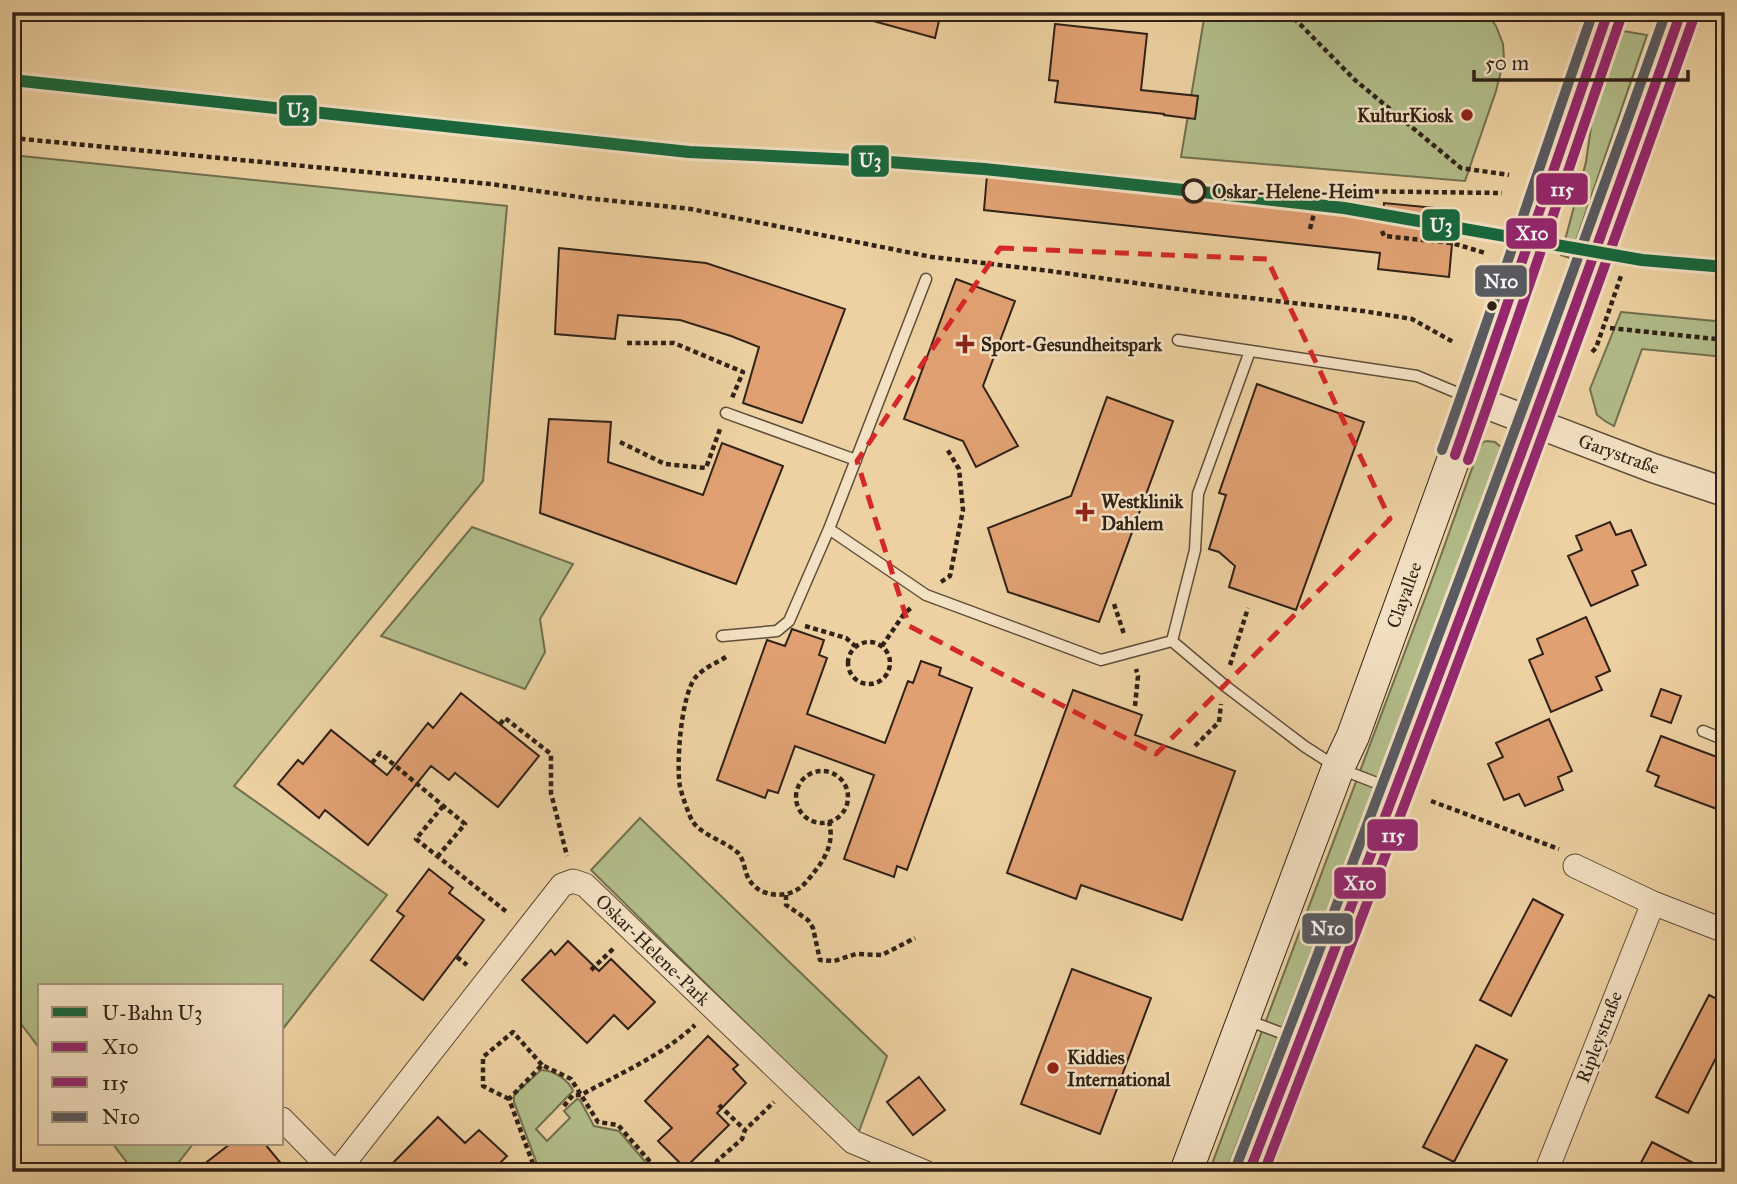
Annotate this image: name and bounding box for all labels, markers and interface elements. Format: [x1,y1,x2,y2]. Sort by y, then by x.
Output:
scale bar [1474,38,1688,82]
text: 50 m [1485,50,1530,76]
line badge: U3 [278,94,318,127]
text: U3 [287,99,309,123]
place label: KulturKiosk [1357,104,1454,127]
marker: KulturKiosk [1459,107,1475,123]
line badge: U3 [850,144,890,178]
text: U3 [859,149,881,173]
line badge: 115 [1535,172,1589,206]
text: 115 [1550,178,1574,201]
marker: Oskar-Helene-Heim [1182,179,1206,203]
place label: Oskar-Helene-Heim [1212,180,1374,203]
line badge: U3 [1421,208,1461,242]
text: U3 [1430,214,1452,238]
line badge: X10 [1505,217,1558,250]
text: X10 [1514,222,1549,245]
line badge: N10 [1474,264,1528,298]
text: N10 [1484,270,1518,293]
unlabelled marker [1485,299,1499,313]
place label: Sport-Gesundheitspark [981,333,1163,357]
marker: Sport-Gesundheitspark [955,334,975,354]
street label: Garystraße [1575,429,1663,479]
place label: Westklinik Dahlem [1101,490,1185,535]
marker: Westklinik Dahlem [1075,502,1095,522]
street label: Clayallee [1381,559,1427,631]
line badge: 115 [1366,818,1419,852]
text: 115 [1381,824,1405,847]
line badge: X10 [1333,866,1387,900]
text: X10 [1342,872,1377,895]
street label: Oskar-Helene-Park [591,889,715,1011]
line badge: N10 [1301,912,1354,945]
text: N10 [1311,917,1345,940]
legend [38,984,284,1146]
street label: Ripleystraße [1571,988,1627,1086]
text: U-Bahn U3 [102,1000,203,1026]
text: X10 [102,1034,139,1060]
place label: Kiddies International [1067,1046,1171,1091]
marker: Kiddies International [1045,1060,1061,1076]
text: 115 [102,1070,128,1096]
text: N10 [102,1104,140,1130]

